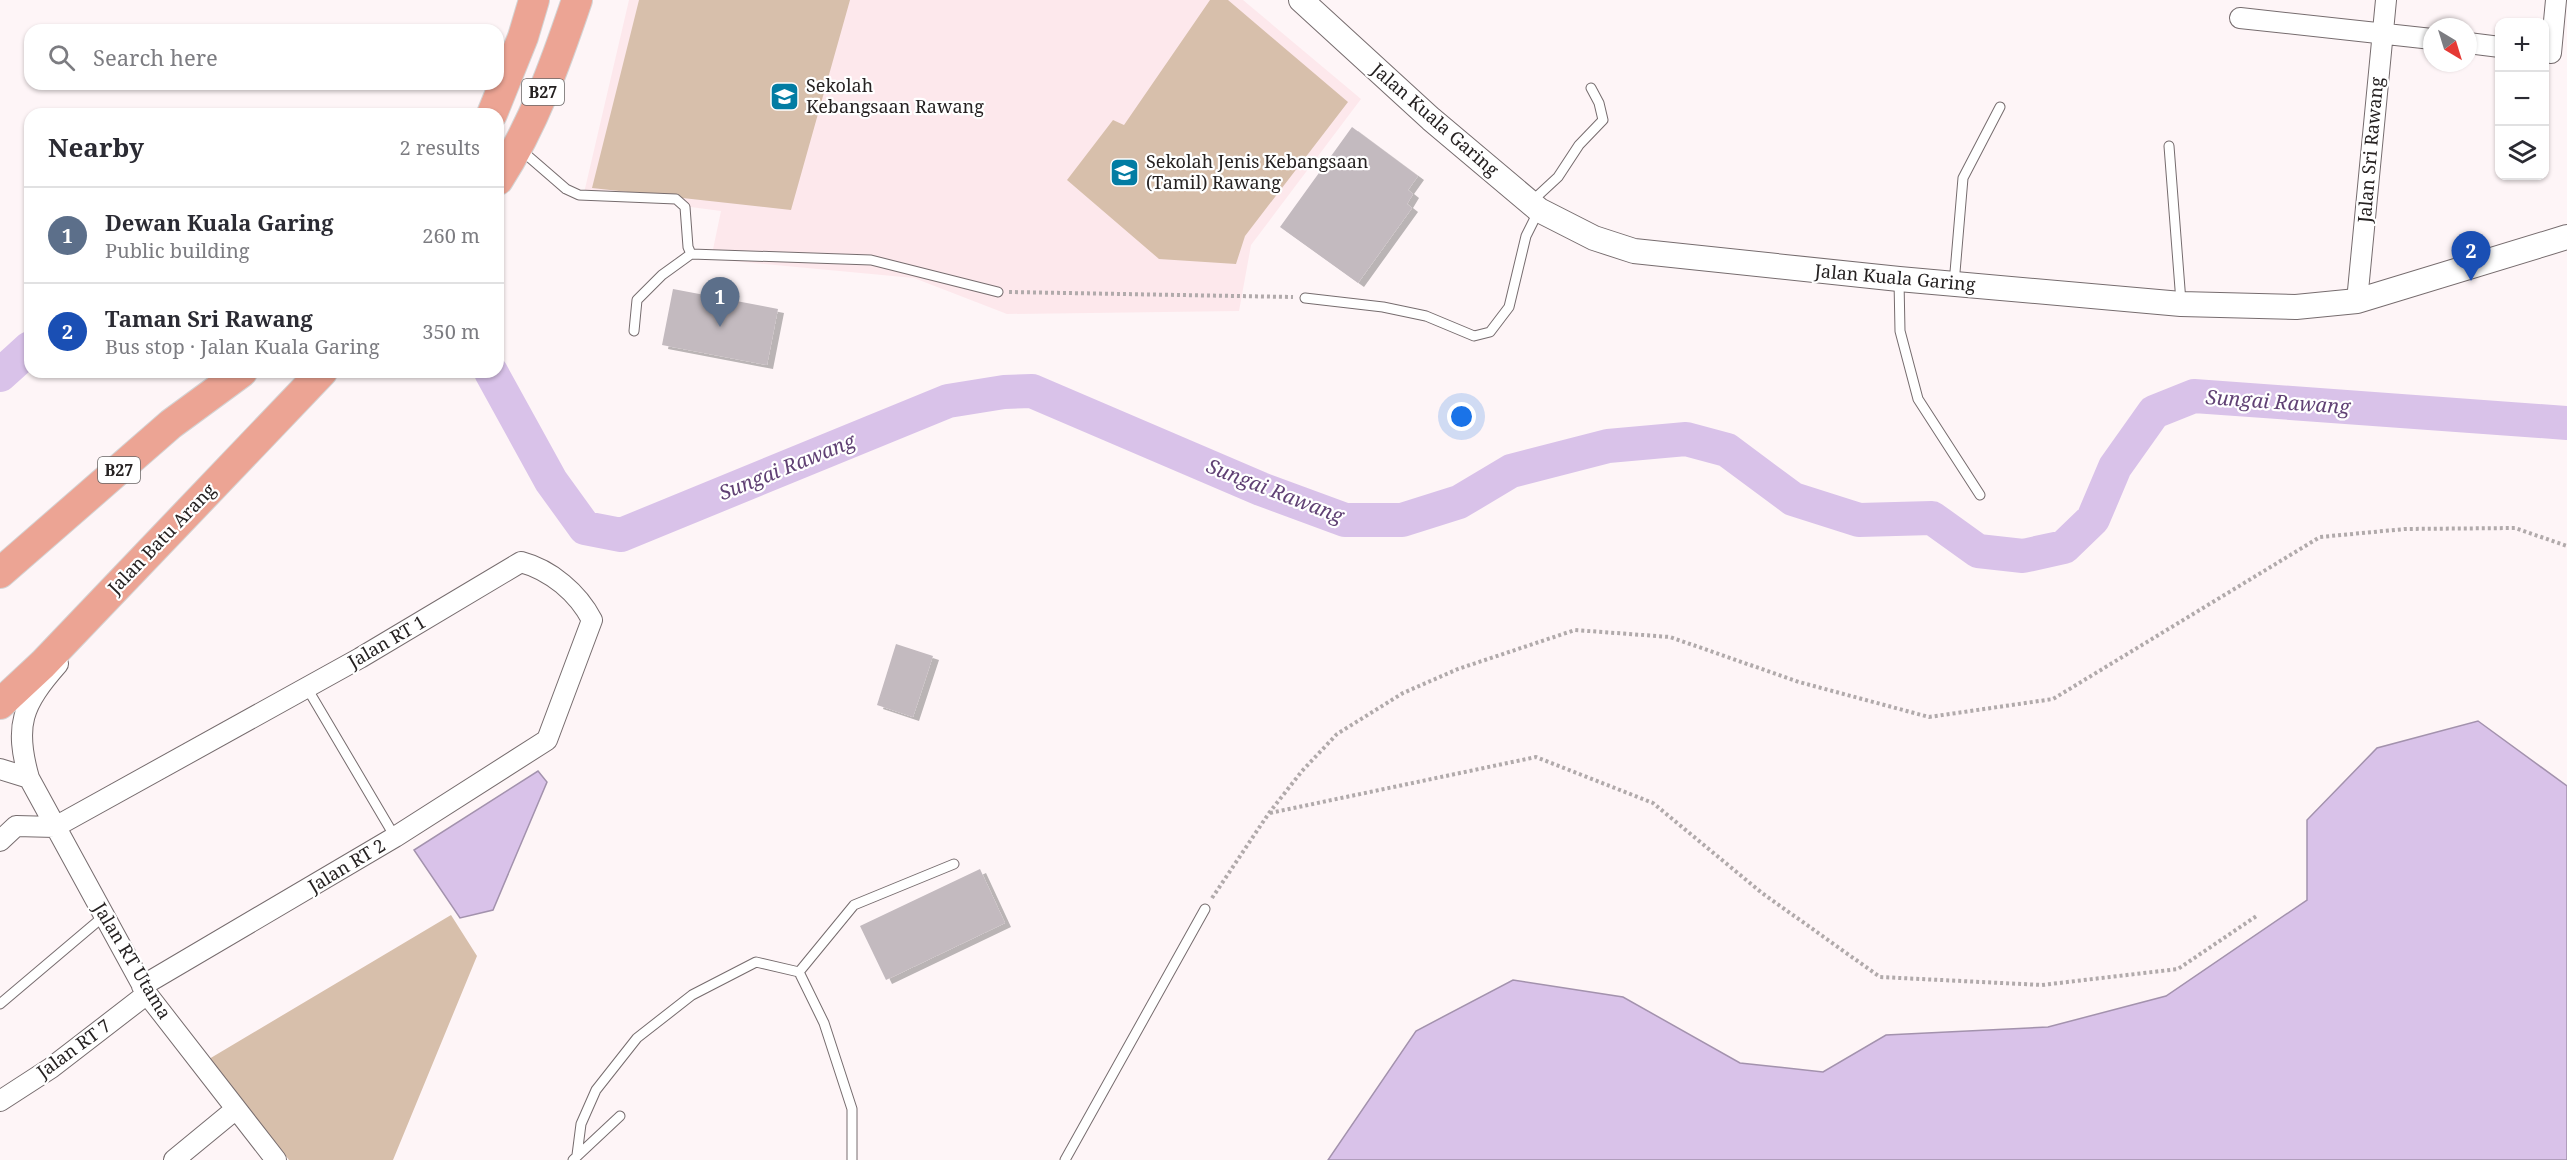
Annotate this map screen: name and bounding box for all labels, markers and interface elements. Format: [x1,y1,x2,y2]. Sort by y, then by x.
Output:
north arrow [2423,18,2477,72]
map controls [2495,18,2549,180]
button: + [2495,18,2549,72]
search box [24,24,504,90]
icon: search [45,41,78,74]
text: Search here [93,42,218,72]
street label: Jalan Kuala Garing [1366,57,1505,181]
button: − [2495,72,2549,126]
place label: Sekolah Kebangsaan Rawang [806,73,984,118]
street label: Jalan Sri Rawang [2352,76,2388,225]
road number: B27 [522,79,564,105]
school or university icon: Sekolah Kebangsaan Rawang [769,80,801,112]
button: layers [2495,126,2549,180]
text: Nearby [48,129,144,165]
text: 2 results [400,134,480,161]
place label: Sekolah Jenis Kebangsaan (Tamil) Rawang [1146,149,1369,194]
school or university icon: Sekolah Jenis Kebangsaan (Tamil) Rawang [1109,156,1141,188]
text: Dewan Kuala Garing [105,207,334,237]
text: 1 [62,222,73,249]
text: 260 m [422,222,480,249]
pin: 2 [2452,232,2490,281]
text: Public building [105,237,250,264]
street label: Jalan Kuala Garing [1813,258,1977,296]
pin: 1 [700,278,740,327]
text: Taman Sri Rawang [105,303,313,333]
text: 2 [62,318,73,345]
text: 350 m [422,318,480,345]
text: Bus stop · Jalan Kuala Garing [105,333,379,360]
water label: Sungai Rawang [2205,383,2352,420]
your location [1447,402,1476,431]
water label: Sungai Rawang [715,427,860,506]
water label: Sungai Rawang [1203,452,1348,529]
road number: B27 [98,457,140,483]
street label: Jalan Batu Arang [102,478,221,600]
street label: Jalan RT 1 [342,609,430,673]
street label: Jalan RT 2 [303,833,389,898]
street label: Jalan RT Utama [88,897,177,1023]
street label: Jalan RT 7 [31,1013,115,1084]

